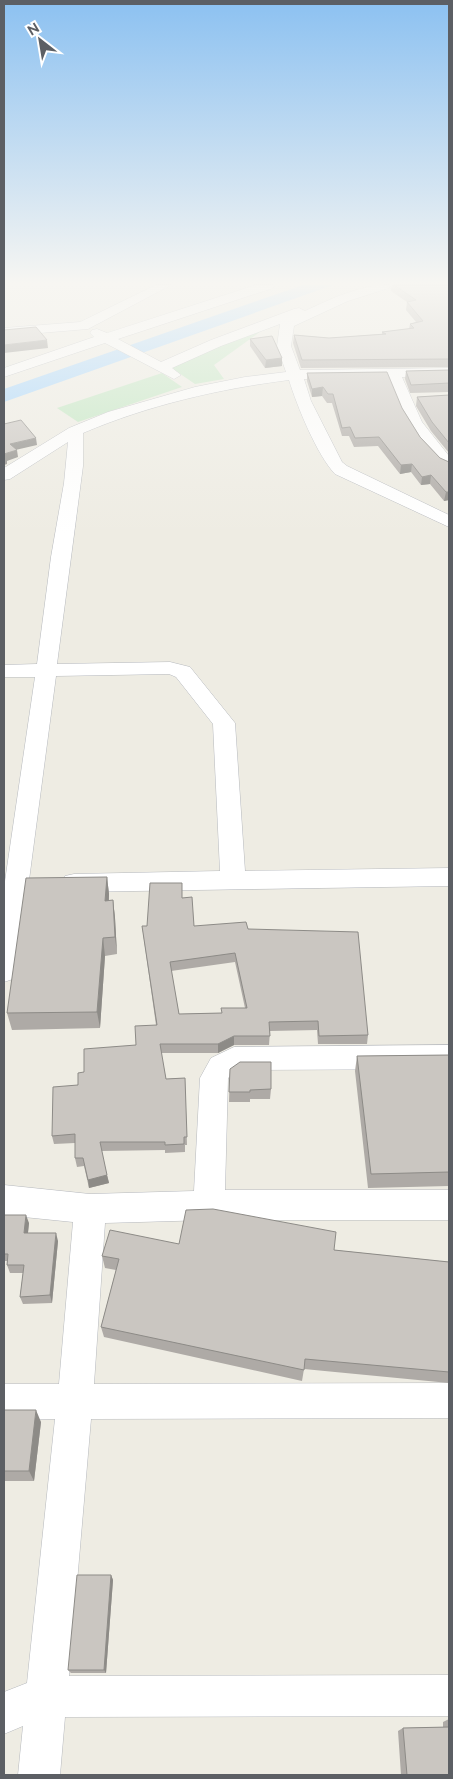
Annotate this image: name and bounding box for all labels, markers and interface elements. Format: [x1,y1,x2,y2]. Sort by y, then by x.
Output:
north arrow [15,15,65,65]
text: N [25,19,42,38]

